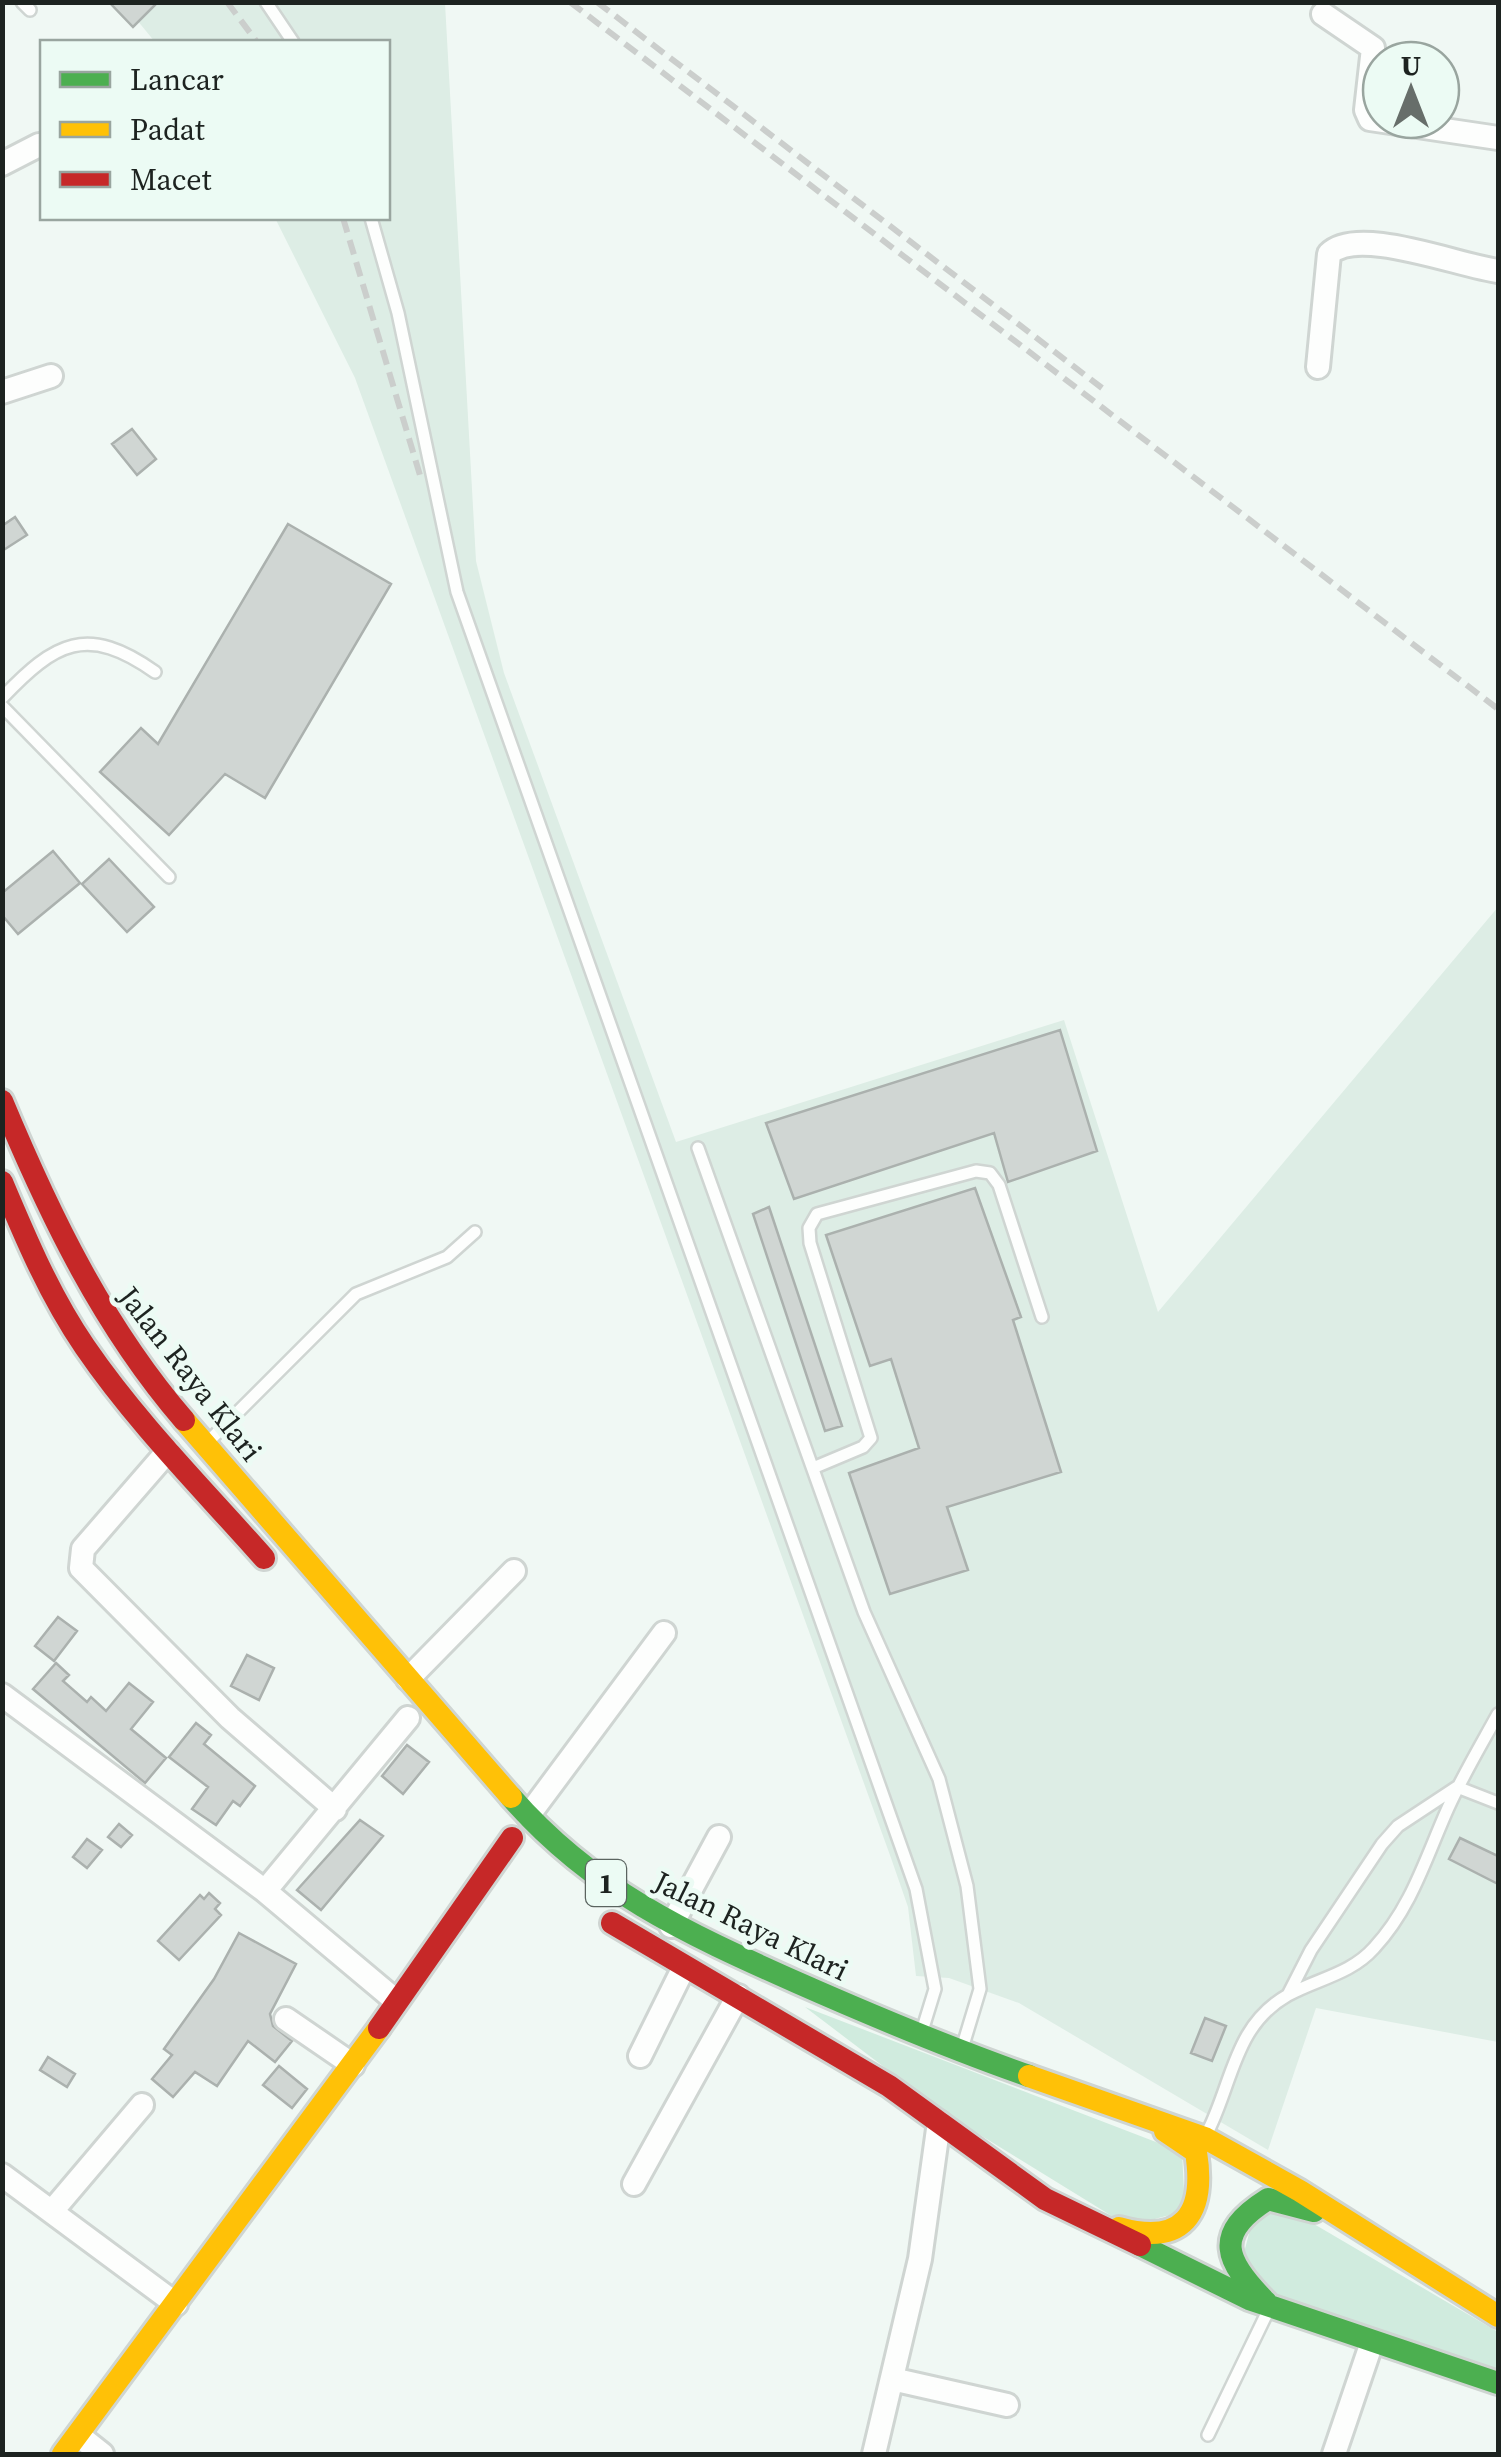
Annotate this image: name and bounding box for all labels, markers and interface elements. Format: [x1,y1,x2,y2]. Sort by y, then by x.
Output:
legend [40,40,390,220]
north arrow [1361,40,1461,140]
text: U [1401,46,1421,84]
text: Lancar [130,59,224,100]
text: Padat [130,109,205,150]
text: Macet [130,159,212,200]
street label: Jalan Raya Klari [108,1277,272,1470]
road number: 1 [586,1860,626,1906]
street label: Jalan Raya Klari [646,1860,855,1990]

